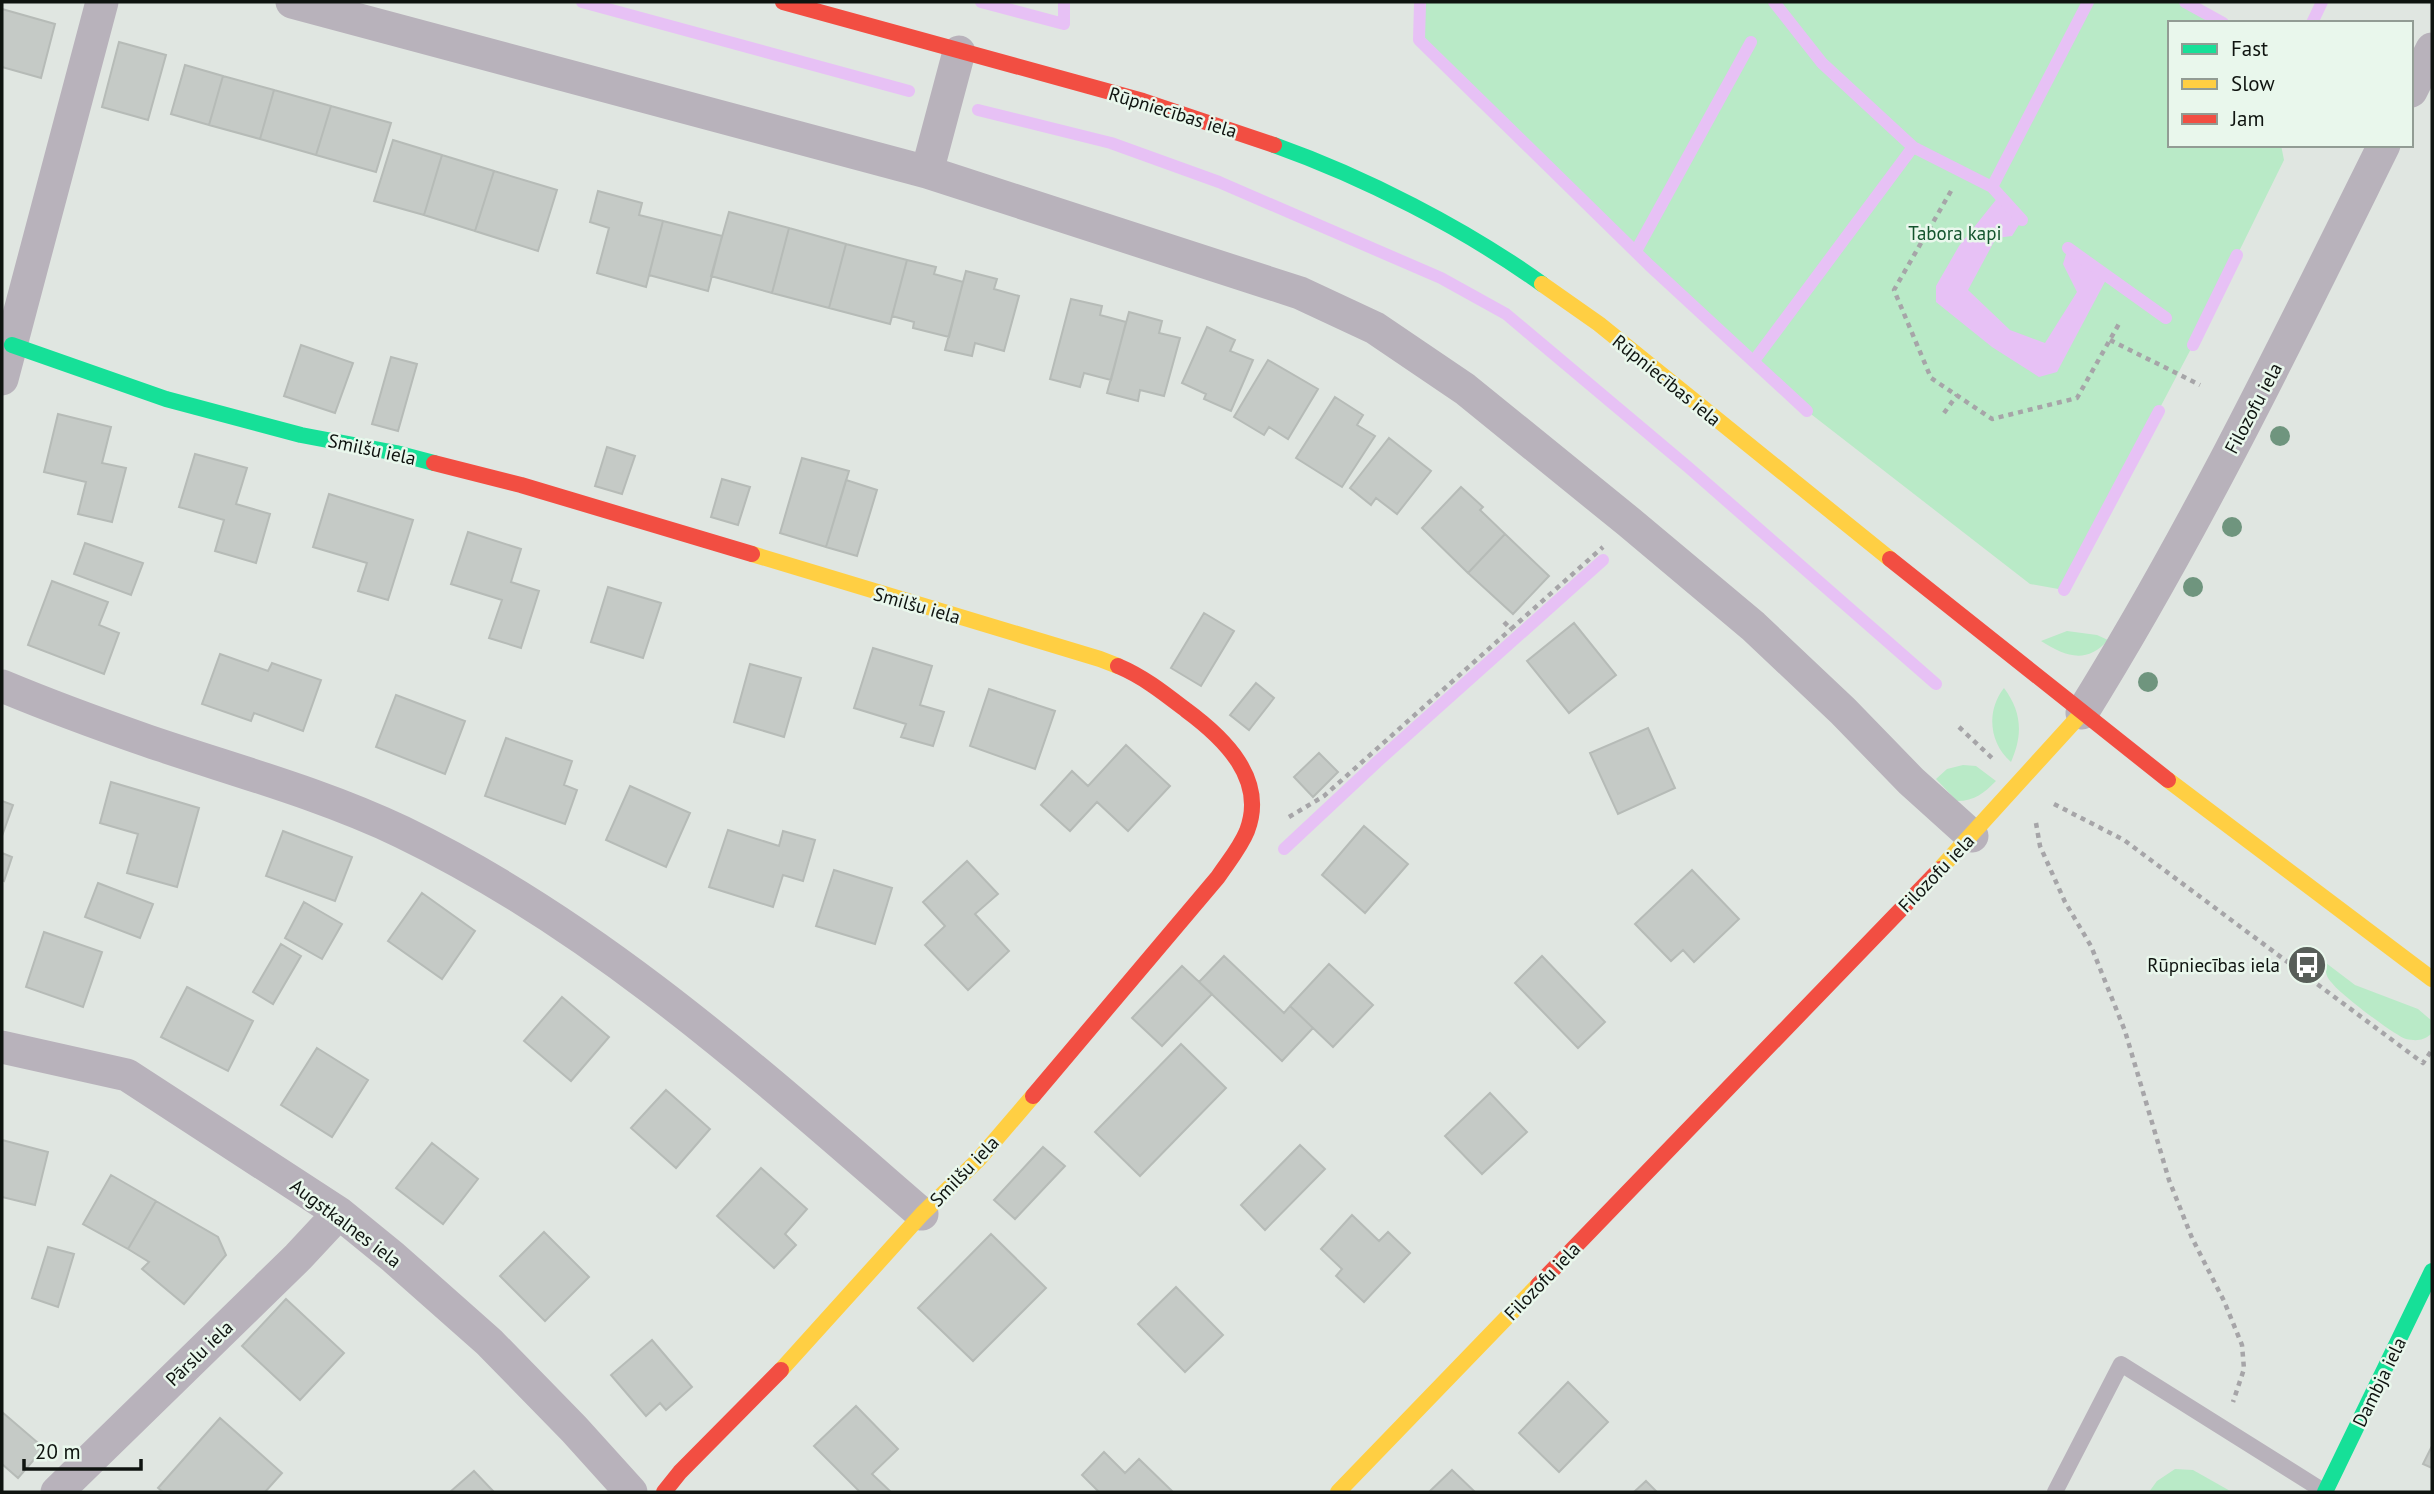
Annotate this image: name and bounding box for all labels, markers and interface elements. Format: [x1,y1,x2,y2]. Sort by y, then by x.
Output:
legend [2168,21,2413,147]
text: Fast [2231,35,2268,62]
text: Slow [2231,70,2275,97]
street label: Rūpniecības iela [1106,81,1240,143]
text: Jam [2230,105,2265,132]
park label: Tabora kapi [1908,221,2002,245]
street label: Rūpniecības iela [1608,329,1726,431]
street label: Filozofu iela [2219,358,2287,458]
street label: Smilšu iela [326,428,418,470]
street label: Smilšu iela [871,581,963,629]
street label: Filozofu iela [1893,829,1979,917]
bus stop icon: Rūpniecības iela [2286,944,2328,986]
place label: Rūpniecības iela [2147,953,2280,977]
street label: Smilšu iela [924,1131,1004,1211]
street label: Augstkalnes iela [286,1173,406,1273]
street label: Filozofu iela [1499,1237,1585,1325]
street label: Pārslu iela [160,1315,238,1391]
street label: Dambja iela [2347,1333,2411,1431]
scale bar [24,1428,142,1472]
text: 20 m [35,1438,81,1465]

